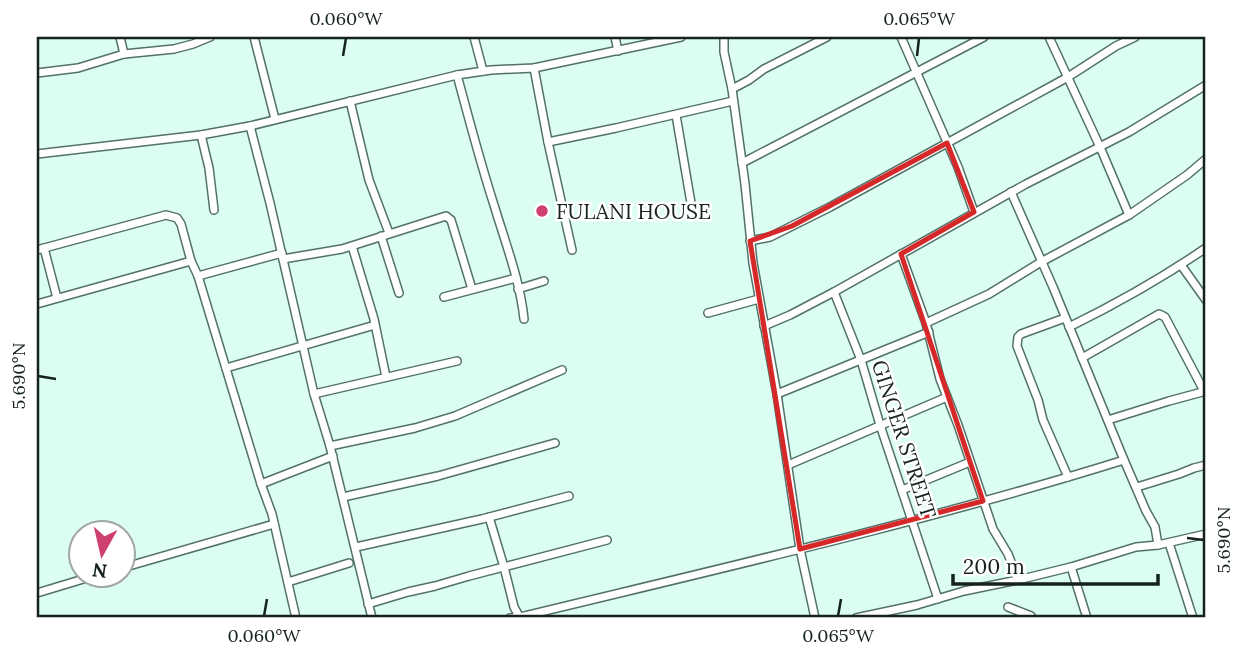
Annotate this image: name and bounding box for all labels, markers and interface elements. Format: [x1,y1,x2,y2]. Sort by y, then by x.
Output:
text: 0.060°W [309,7,384,30]
text: 0.065°W [883,7,956,30]
place label: FULANI HOUSE [556,198,711,225]
marker: FULANI HOUSE [534,203,550,219]
text: 5.690°N [7,342,30,410]
street label: GINGER STREET [866,356,942,522]
text: 5.690°N [1212,506,1235,574]
north arrow [66,518,136,588]
scale bar [953,543,1157,587]
text: 200 m [963,553,1025,580]
text: N [90,558,109,584]
text: 0.060°W [227,624,302,647]
text: 0.065°W [802,624,875,647]

